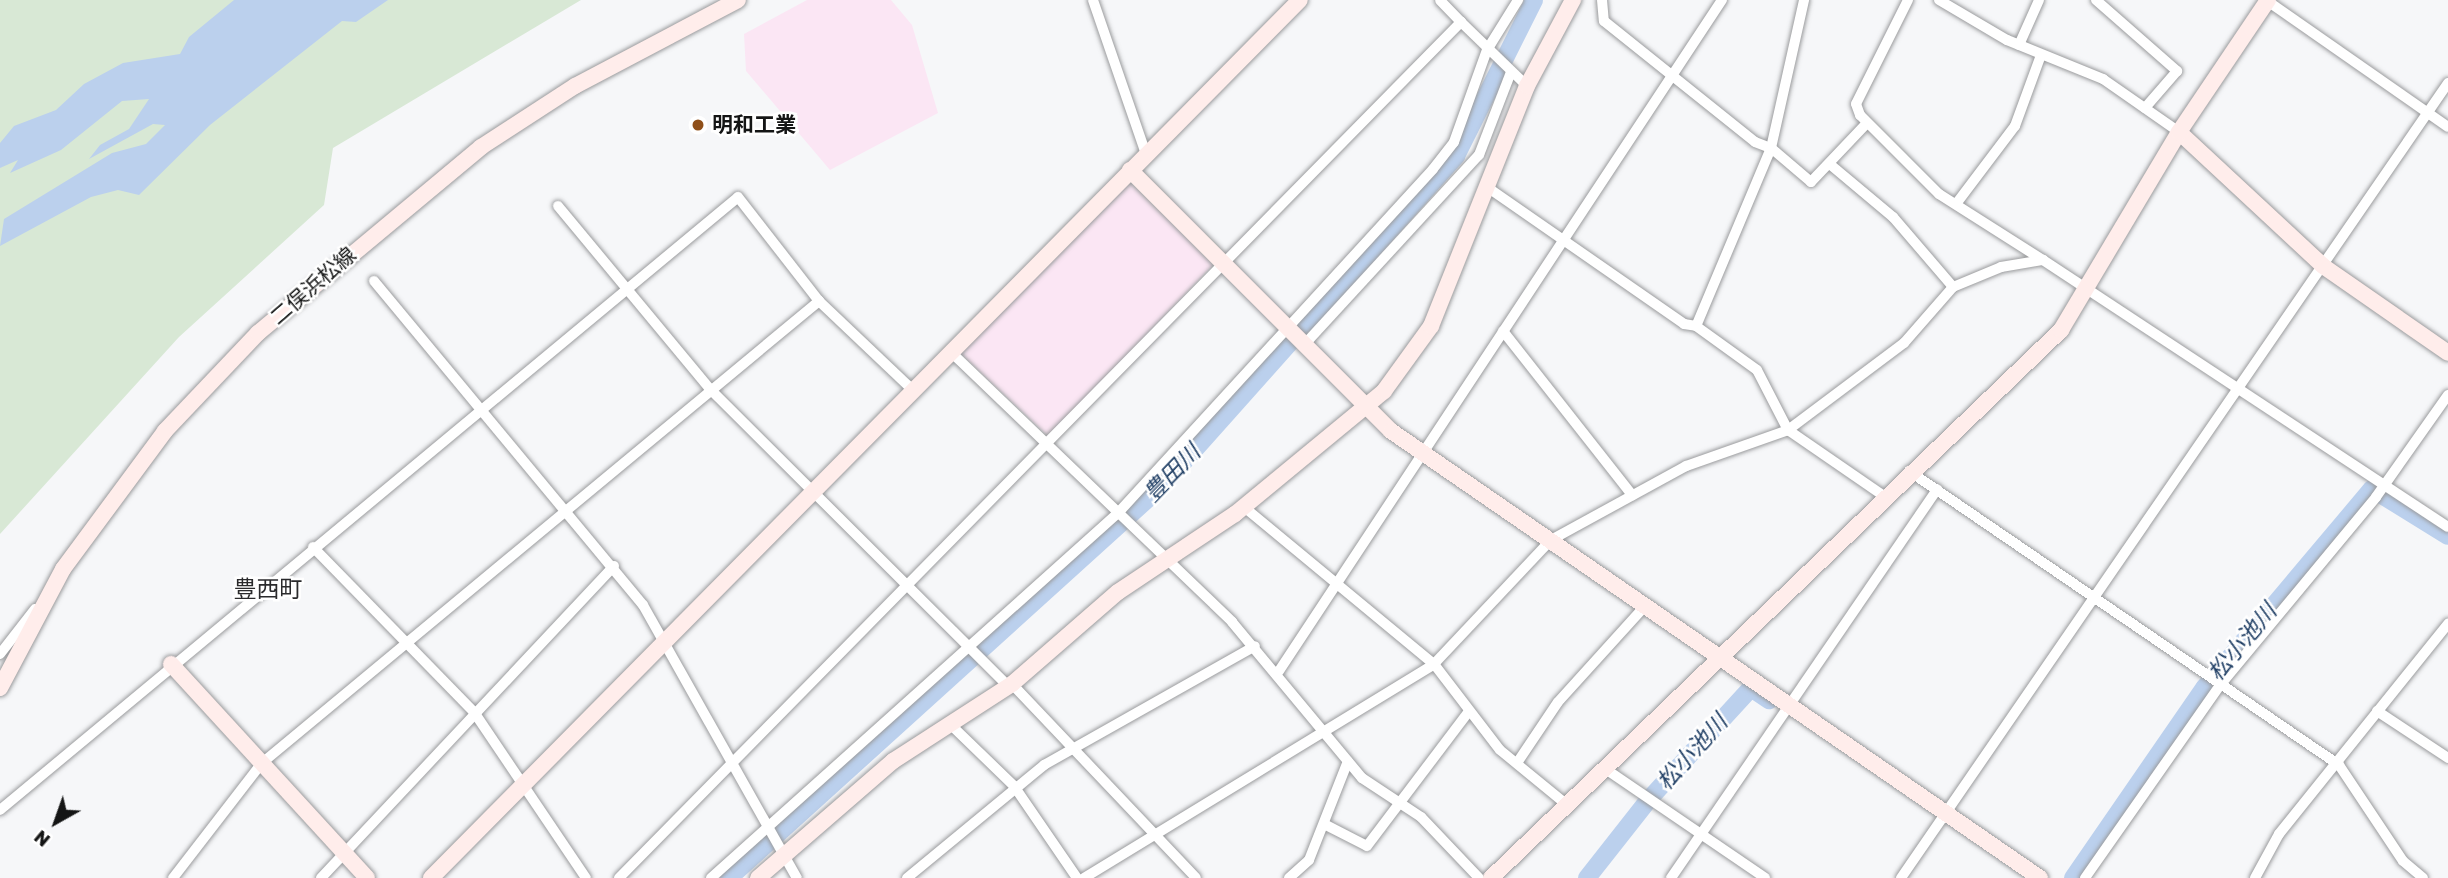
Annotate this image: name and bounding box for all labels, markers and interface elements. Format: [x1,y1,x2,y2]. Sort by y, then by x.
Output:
place label: 明和工業 [712,112,796,138]
marker: 明和工業 [690,117,706,133]
street label: 二俣浜松線 [265,242,361,330]
water label: 豊田川 [1138,439,1206,507]
district label: 豊西町 [234,575,302,603]
water label: 松小池川 [2202,598,2282,686]
water label: 松小池川 [1651,709,1733,795]
north arrow [21,787,91,857]
text: N [30,825,55,852]

